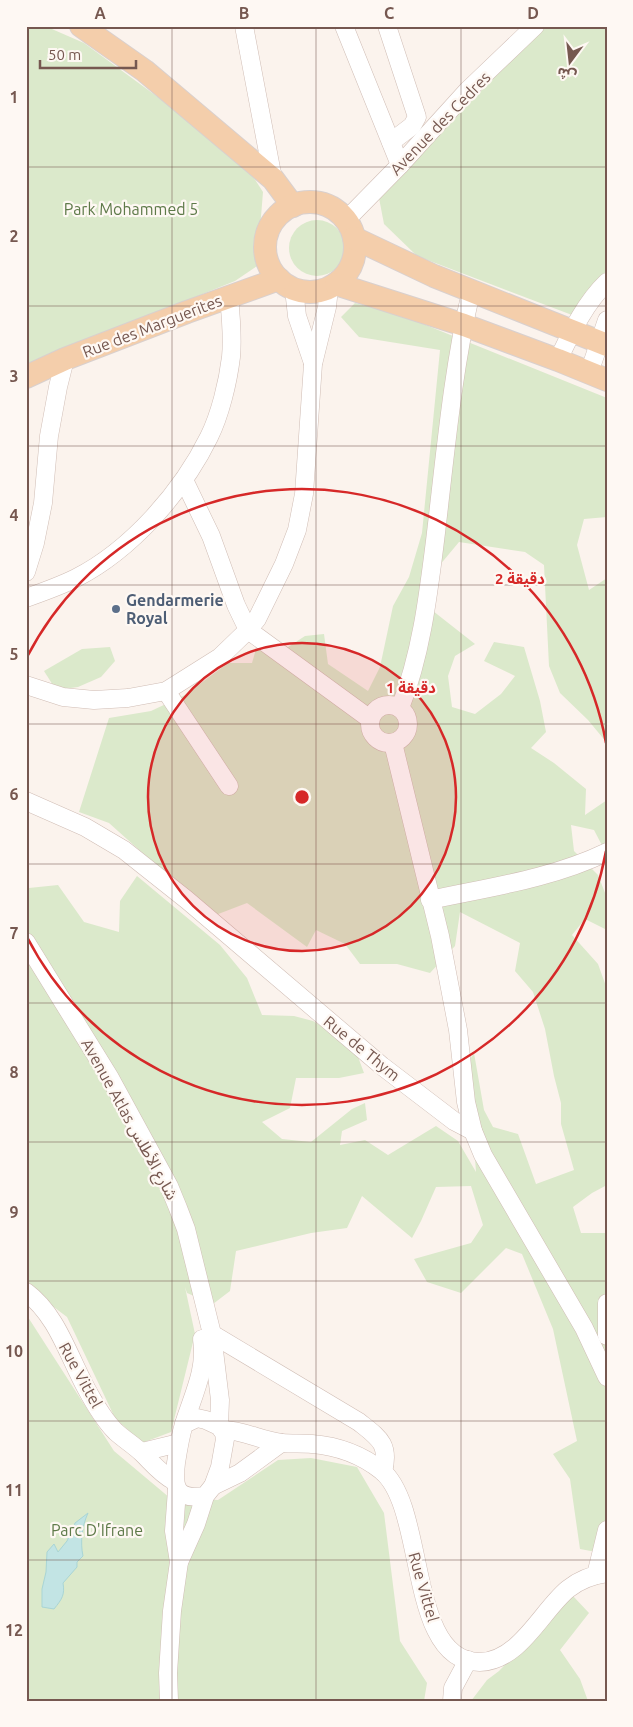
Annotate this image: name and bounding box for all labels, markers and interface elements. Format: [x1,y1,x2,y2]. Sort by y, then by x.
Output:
text: A [94,4,106,22]
text: B [239,4,249,22]
text: C [384,4,394,22]
text: D [527,4,539,22]
scale bar [40,38,136,70]
north arrow [546,38,596,88]
text: 50 m [48,46,81,63]
text: ش [555,64,578,85]
street label: Avenue des Cedres [386,68,494,178]
text: 1 [9,88,19,106]
park label: Park Mohammed 5 [64,200,198,218]
text: 2 [9,227,19,245]
street label: Rue des Marguerites [80,291,224,361]
text: 3 [9,367,19,385]
text: 4 [9,506,19,524]
text: 2 دقيقة [495,570,545,587]
place label: Gendarmerie Royal [126,591,224,627]
marker: Gendarmerie Royal [110,603,122,615]
text: 5 [9,645,19,663]
text: 1 دقيقة [386,679,436,696]
text: 6 [9,785,19,803]
centre of rings [293,788,311,806]
text: 7 [9,924,19,942]
street label: Rue de Thym [320,1012,404,1084]
street label: Avenue Atlas شارع الأطلس [75,1035,182,1205]
text: 8 [9,1063,19,1081]
text: 9 [9,1203,19,1221]
street label: Rue Vittel [56,1339,106,1411]
text: 10 [5,1342,23,1360]
text: 11 [5,1481,23,1499]
park label: Parc D'Ifrane [51,1521,143,1539]
street label: Rue Vittel [405,1550,443,1624]
text: 12 [5,1621,23,1639]

